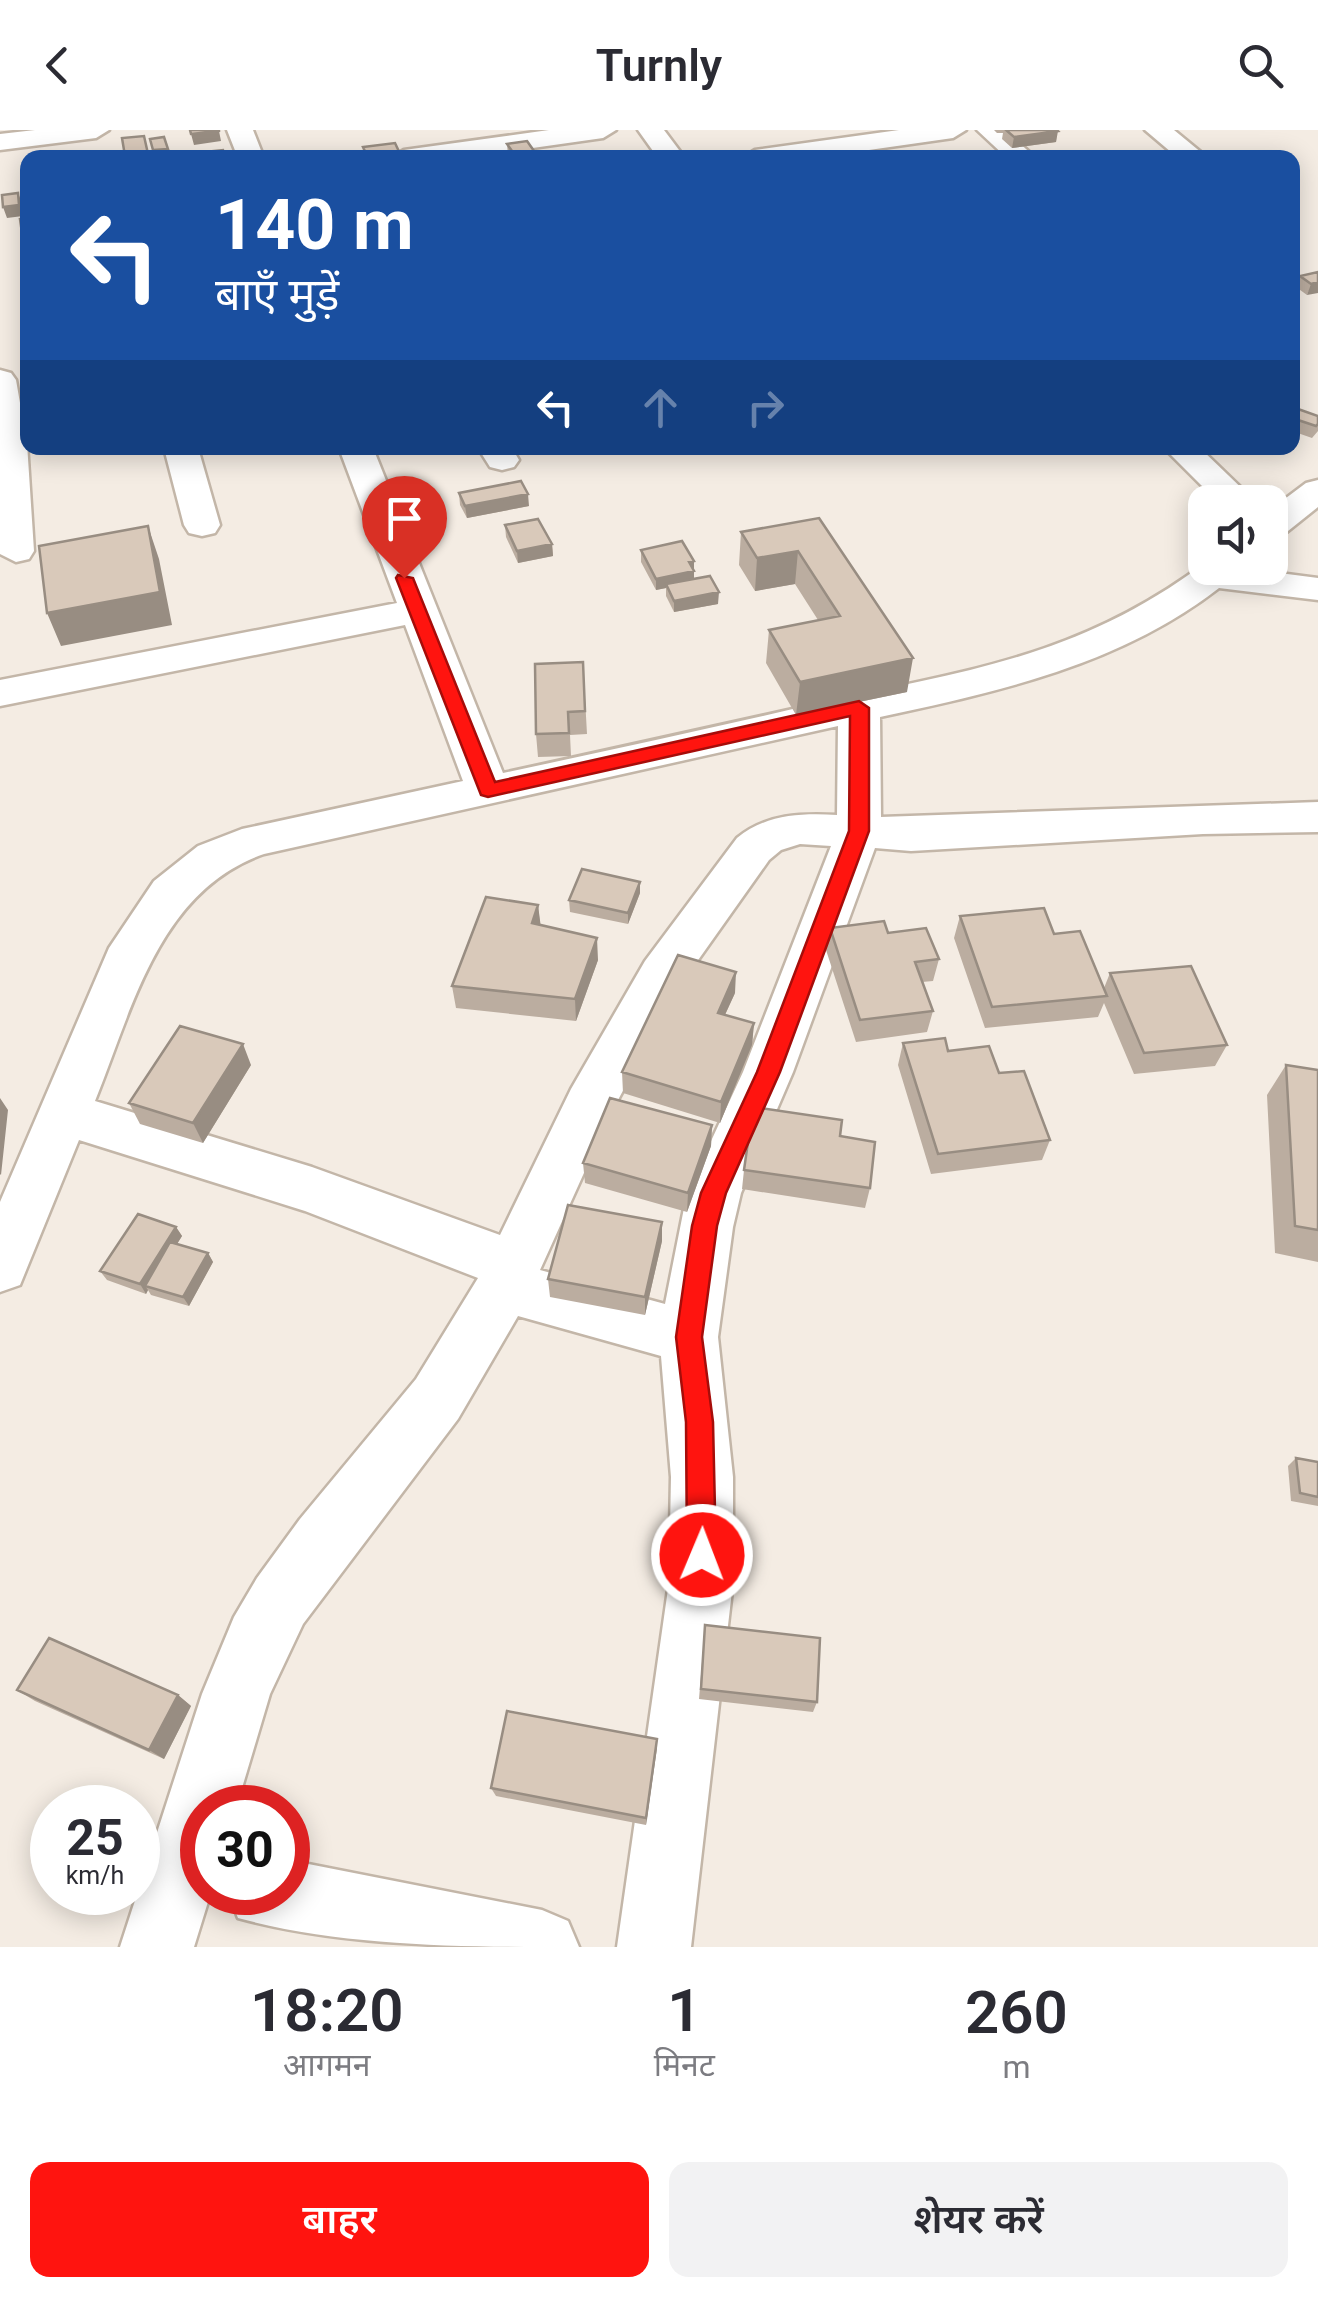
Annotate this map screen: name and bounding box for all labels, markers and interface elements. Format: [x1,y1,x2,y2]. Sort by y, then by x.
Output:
icon: back [30,38,85,93]
icon: search [1233,38,1288,93]
text: Turnly [596,39,722,92]
text: 140 m [215,184,414,266]
icon: left [50,190,180,320]
text: बाएँ मुड़ें [215,268,339,321]
icon: left [528,380,583,435]
icon: ahead [633,380,688,435]
icon: right [738,380,793,435]
pin [362,476,447,579]
map controls [1188,485,1288,585]
button: sound [1188,485,1288,585]
icon: arrive [377,491,432,546]
position arrow [650,1503,754,1607]
speed limit sign: 30 [180,1785,310,1915]
text: 25 [66,1809,124,1867]
text: km/h [66,1861,124,1890]
text: 18:20 [250,1975,404,2046]
text: 1 [667,1975,701,2046]
text: 260 [965,1977,1068,2048]
text: आगमन [283,2046,371,2084]
text: मिनट [654,2046,715,2084]
text: m [1002,2048,1031,2086]
button: बाहर [30,2162,649,2277]
button: शेयर करें [669,2162,1288,2277]

